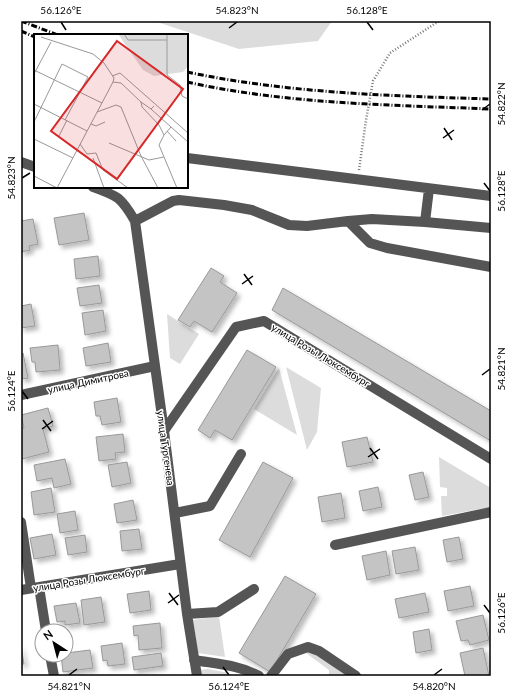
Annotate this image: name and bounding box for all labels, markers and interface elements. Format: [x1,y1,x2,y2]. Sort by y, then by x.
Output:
text: 56.126°E [40,4,82,16]
text: 54.823°N [215,4,259,16]
text: 56.128°E [346,4,388,16]
inset map [34,34,188,188]
text: 54.822°N [495,82,507,126]
text: 54.823°N [5,156,17,200]
text: 56.128°E [495,170,507,212]
street label: улица Розы Люксембург [269,321,373,389]
text: 54.821°N [495,347,507,391]
street label: улица Димитрова [46,367,130,395]
text: 56.124°E [5,370,17,412]
street label: улица Тургенева [155,410,177,486]
street label: улица Розы Люксембург [32,564,146,594]
text: 56.126°E [495,592,507,634]
north arrow [34,623,74,663]
text: N [41,627,55,642]
text: 54.821°N [47,680,91,692]
text: 56.124°E [208,680,250,692]
text: 54.820°N [412,680,456,692]

